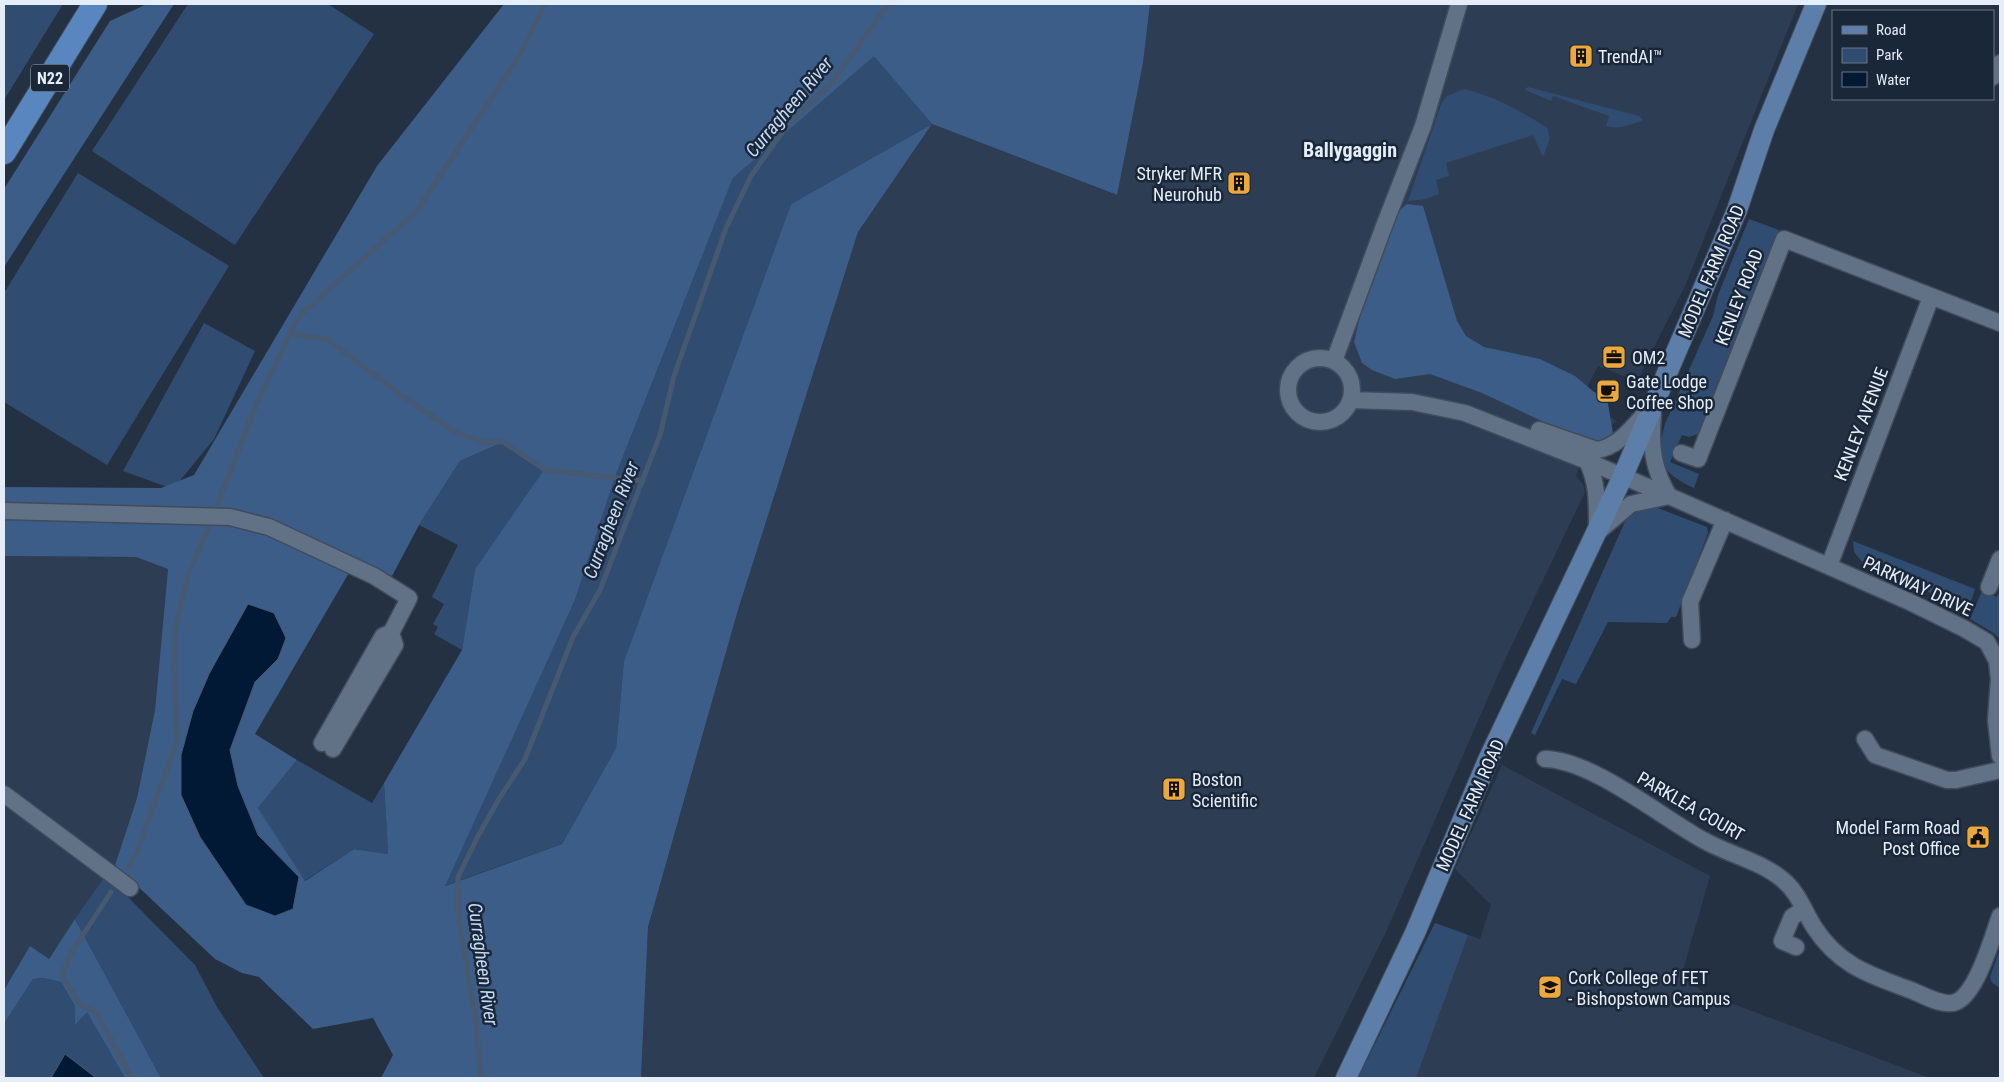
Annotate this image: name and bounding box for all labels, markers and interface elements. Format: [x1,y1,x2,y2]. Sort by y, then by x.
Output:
legend [1832,10,1994,100]
text: Road [1876,21,1906,39]
building icon: TrendAI™ [1568,43,1594,69]
place label: TrendAI™ [1598,46,1663,67]
text: Park [1876,46,1903,64]
water label: Curragheen River [740,52,838,162]
road number: N22 [31,64,69,92]
text: Water [1876,71,1911,89]
district label: Ballygaggin [1303,138,1397,162]
place label: Stryker MFR Neurohub [1136,163,1222,205]
building icon: Stryker MFR Neurohub [1226,170,1252,196]
street label: MODEL FARM ROAD [1674,202,1748,340]
street label: KENLEY ROAD [1711,246,1767,348]
office icon: OM2 [1601,344,1627,370]
place label: OM2 [1632,347,1665,368]
street label: KENLEY AVENUE [1830,364,1892,484]
place label: Gate Lodge Coffee Shop [1626,371,1713,413]
cafe icon: Gate Lodge Coffee Shop [1595,378,1621,404]
water label: Curragheen River [578,458,644,582]
street label: PARKWAY DRIVE [1860,551,1976,621]
street label: MODEL FARM ROAD [1432,736,1508,874]
street label: PARKLEA COURT [1634,767,1748,845]
place label: Boston Scientific [1192,769,1258,811]
building icon: Boston Scientific [1161,776,1187,802]
place label: Model Farm Road Post Office [1835,817,1960,859]
public building icon: Model Farm Road Post Office [1965,824,1991,850]
water label: Curragheen River [463,901,503,1027]
place label: Cork College of FET - Bishopstown Campus [1568,967,1730,1009]
school or university icon: Cork College of FET - Bishopstown Campus [1537,974,1563,1000]

